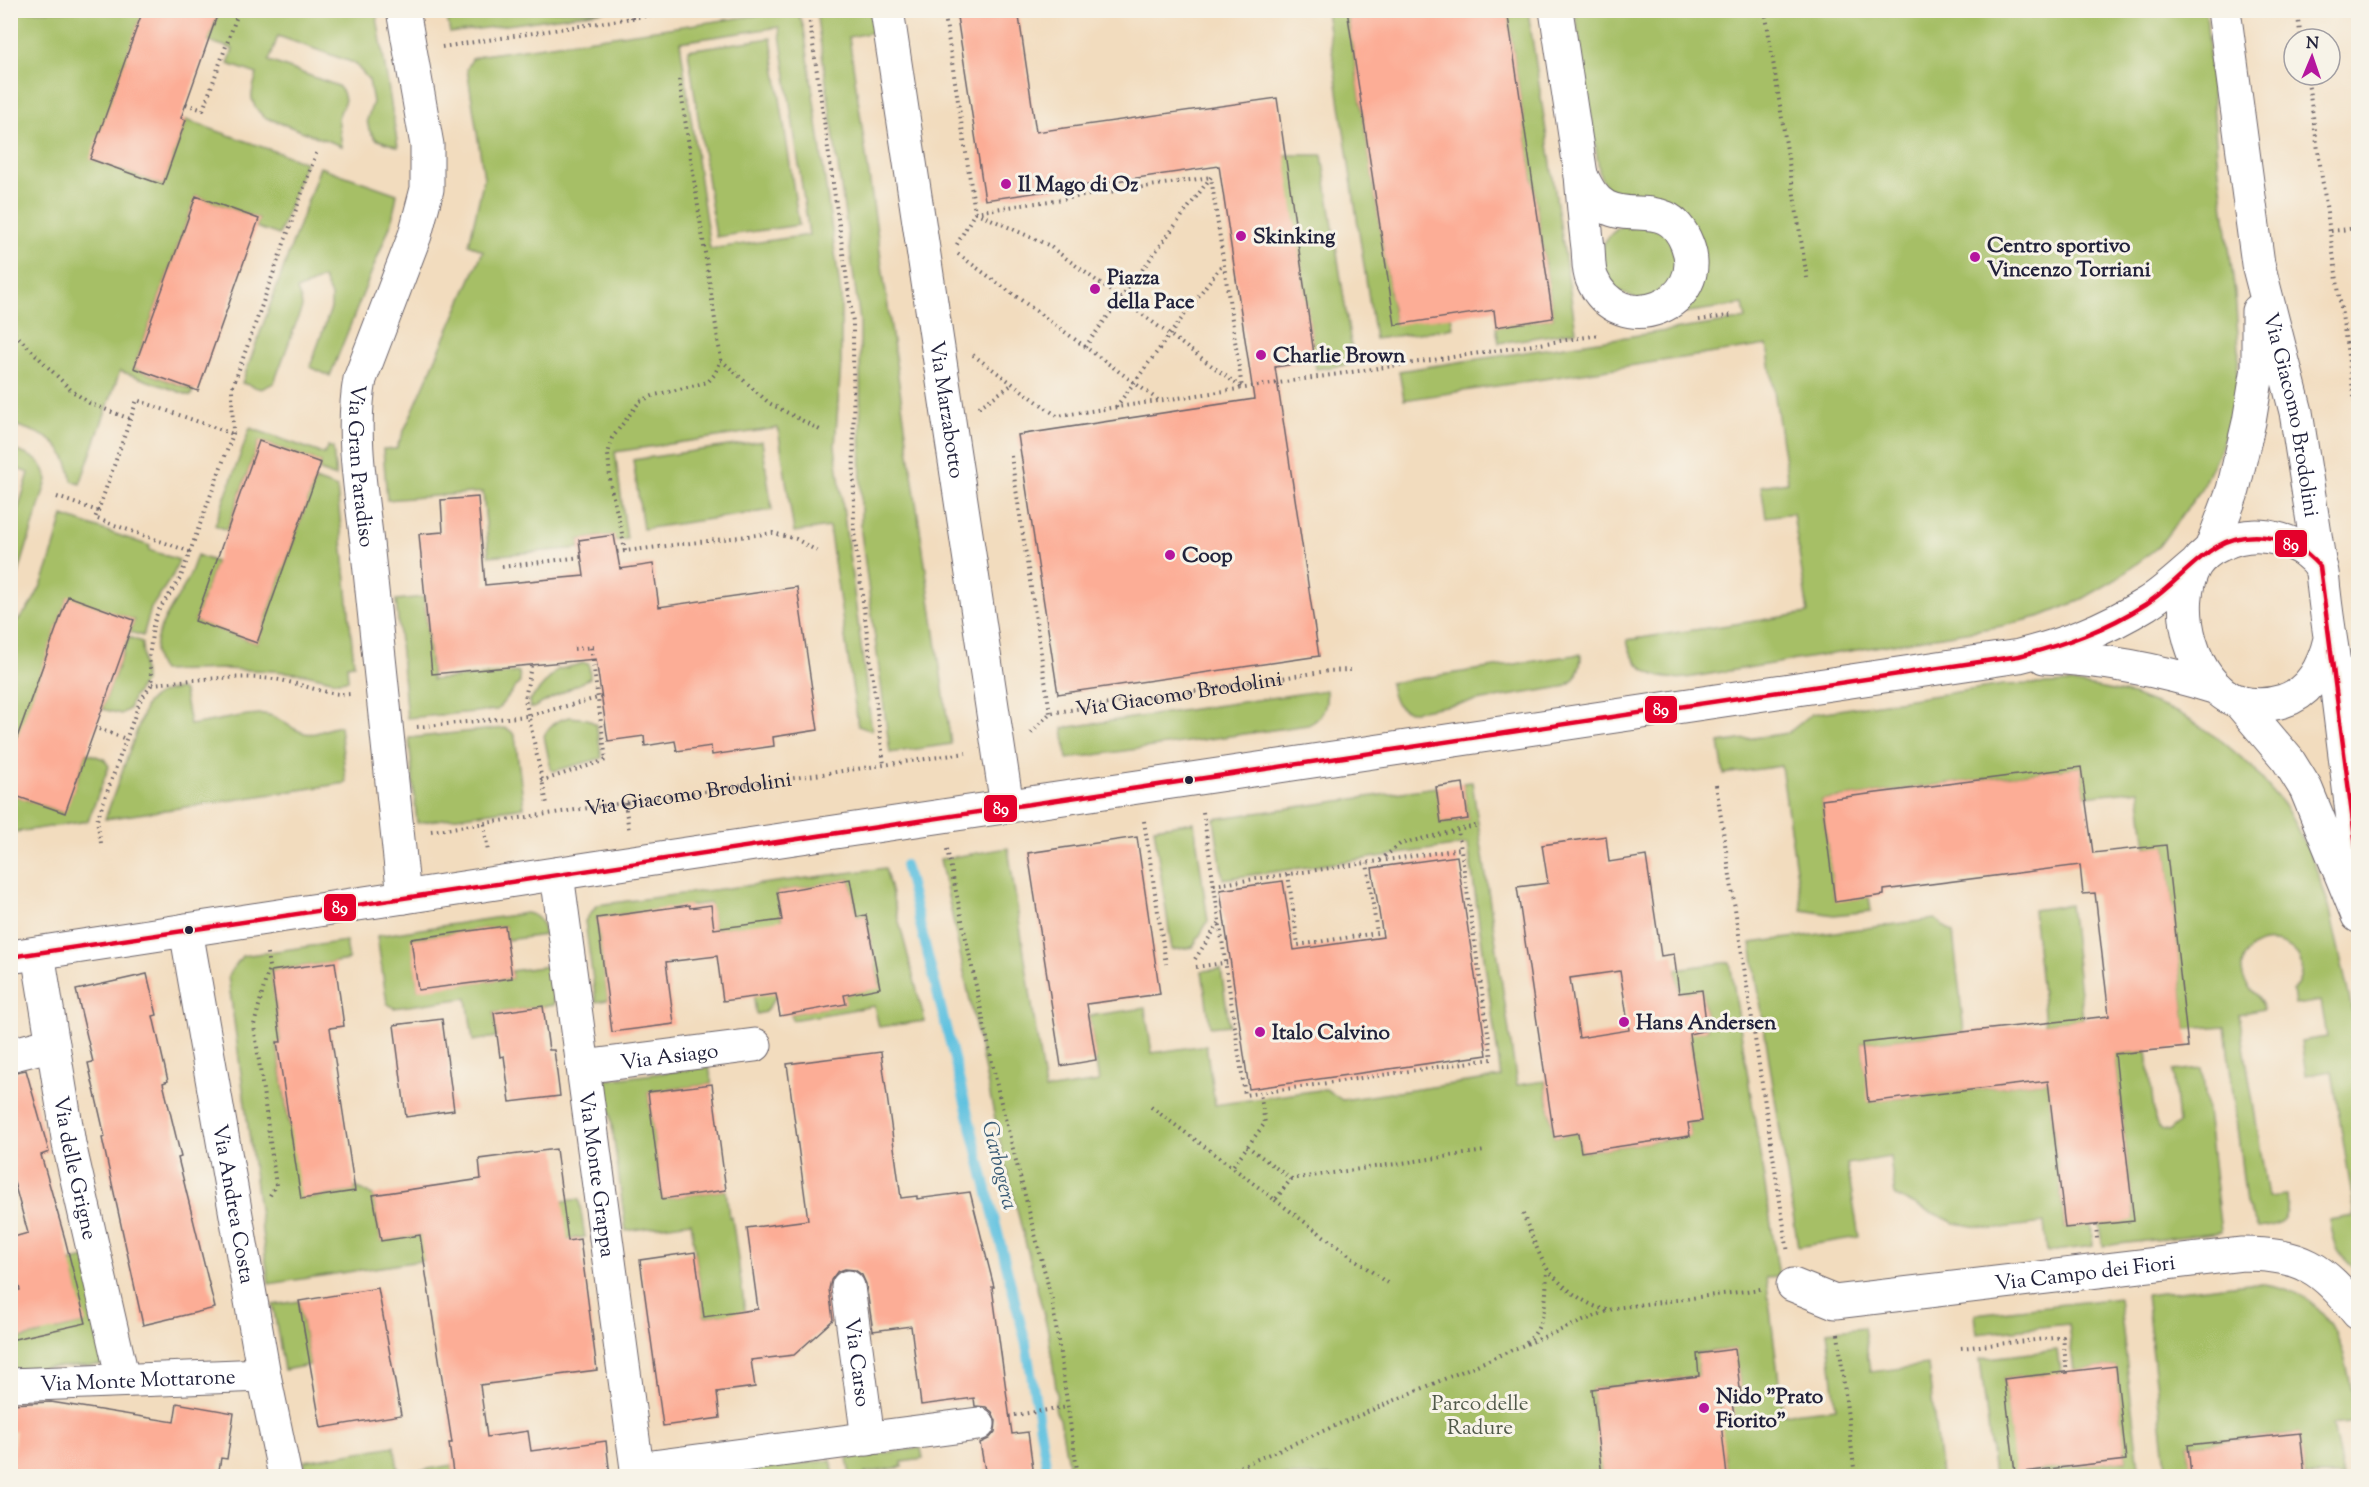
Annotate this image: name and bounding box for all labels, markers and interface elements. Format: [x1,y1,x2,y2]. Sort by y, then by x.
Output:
north arrow [2282,27,2342,87]
text: N [2306,33,2319,56]
place label: Il Mago di Oz [1018,171,1138,201]
marker: Il Mago di Oz [999,177,1013,191]
place label: Skinking [1253,223,1336,253]
marker: Skinking [1234,229,1248,243]
place label: Centro sportivo Vincenzo Torriani [1987,232,2151,286]
marker: Centro sportivo Vincenzo Torriani [1968,250,1982,264]
place label: Piazza della Pace [1107,264,1195,318]
marker: Piazza della Pace [1088,282,1102,296]
street label: Via Giacomo Brodolini [2254,310,2325,520]
street label: Via Marzabotto [920,339,970,481]
place label: Charlie Brown [1273,342,1406,372]
marker: Charlie Brown [1254,348,1268,362]
street label: Via Gran Paradiso [339,382,380,549]
line badge: 89 [2274,529,2308,558]
text: 89 [2283,535,2299,558]
place label: Coop [1182,542,1233,572]
marker: Coop [1163,548,1177,562]
street label: Via Giacomo Brodolini [1074,665,1285,726]
line badge: 89 [1644,695,1678,724]
text: 89 [1653,700,1669,723]
street label: Via Giacomo Brodolini [583,766,794,825]
unlabelled marker [1183,774,1195,786]
line badge: 89 [983,794,1018,823]
text: 89 [993,799,1009,822]
line badge: 89 [323,893,357,922]
text: 89 [332,898,348,921]
unlabelled marker [183,924,195,936]
place label: Hans Andersen [1636,1009,1777,1039]
marker: Hans Andersen [1617,1015,1631,1029]
place label: Italo Calvino [1272,1019,1390,1049]
marker: Italo Calvino [1253,1025,1267,1039]
street label: Via Asiago [619,1037,720,1079]
street label: Via Monte Grappa [569,1090,621,1260]
street label: Via delle Grigne [44,1094,103,1243]
water label: Garbogera [972,1118,1025,1214]
street label: Via Andrea Costa [203,1122,261,1287]
street label: Via Campo dei Fiori [1993,1249,2177,1300]
street label: Via Carso [835,1316,877,1409]
street label: Via Monte Mottarone [40,1363,236,1401]
place label: Nido "Prato Fiorito" [1716,1383,1824,1437]
park label: Parco delle Radure [1432,1390,1528,1444]
marker: Nido "Prato Fiorito" [1697,1401,1711,1415]

